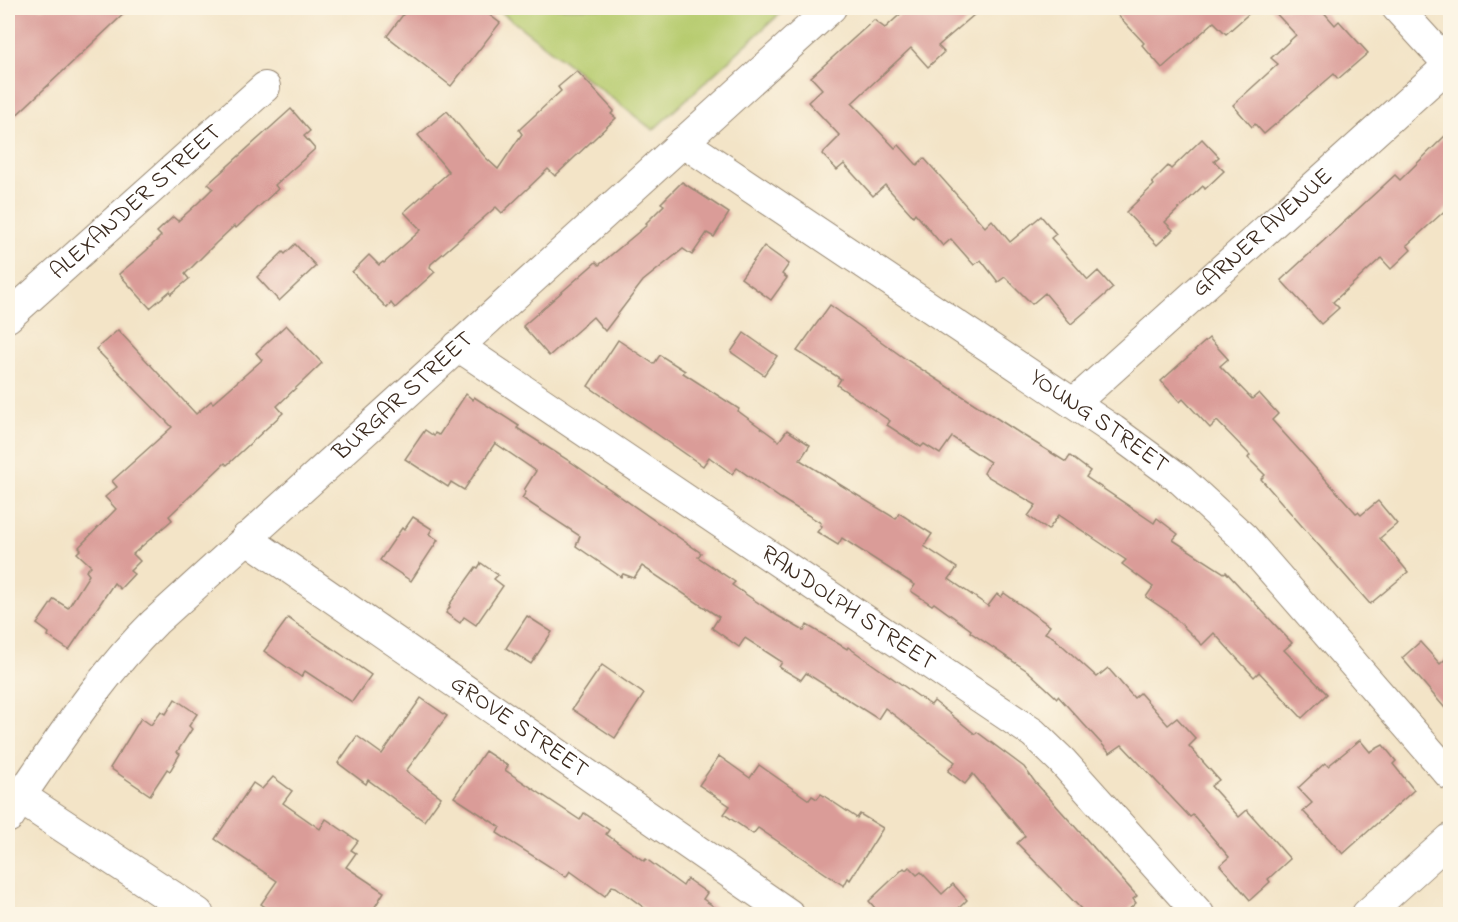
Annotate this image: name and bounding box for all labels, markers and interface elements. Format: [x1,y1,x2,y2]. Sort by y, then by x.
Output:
street label: ALEXANDER STREET [43,116,230,289]
street label: GARNER AVENUE [1184,160,1341,306]
street label: BURGAR STREET [325,323,482,470]
street label: YOUNG STREET [1022,361,1176,483]
street label: RANDOLPH STREET [753,537,943,680]
street label: GROVE STREET [443,667,595,787]

